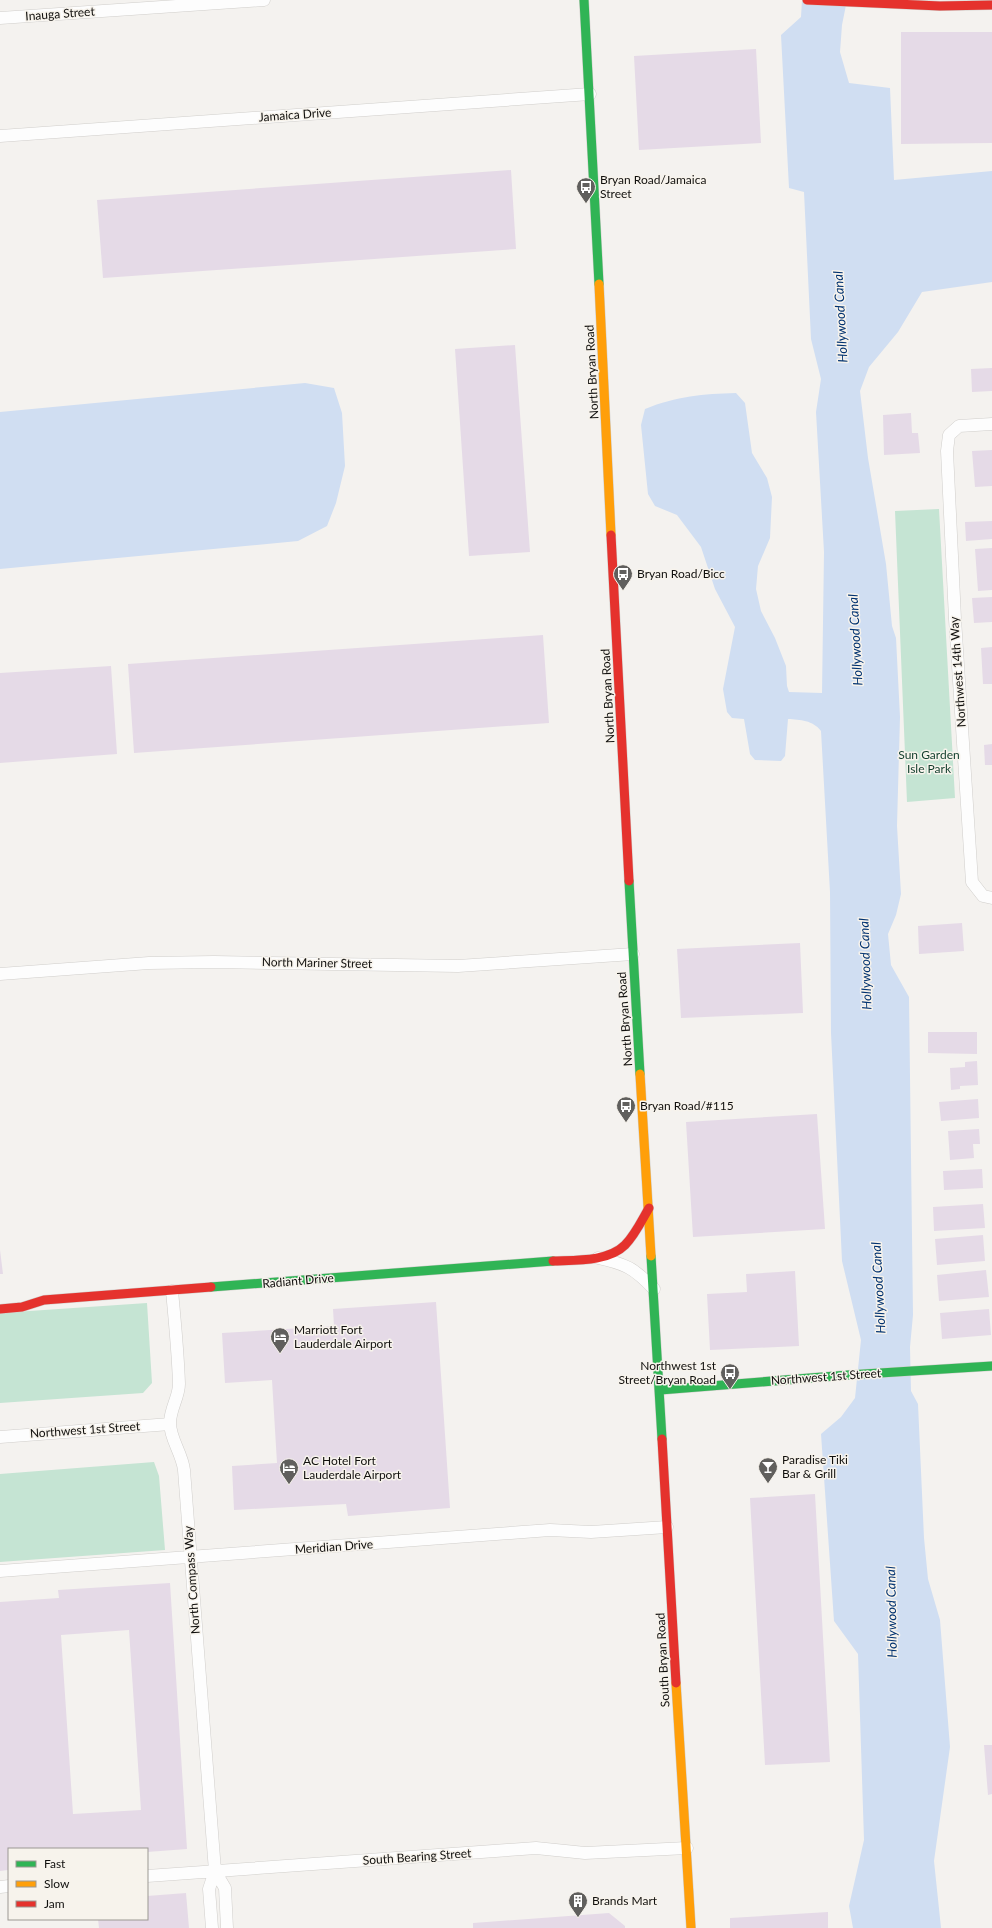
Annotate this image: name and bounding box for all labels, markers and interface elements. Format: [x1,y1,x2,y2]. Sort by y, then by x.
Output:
street label: Inauga Street [25,4,96,23]
street label: Jamaica Drive [258,104,332,125]
place label: Bryan Road/Jamaica Street [600,172,706,201]
bus stop icon: Bryan Road/Jamaica Street [575,176,597,204]
water label: Hollywood Canal [830,271,850,363]
street label: North Bryan Road [582,324,601,420]
bus stop icon: Bryan Road/Bicc [612,563,634,591]
place label: Bryan Road/Bicc [637,566,725,581]
water label: Hollywood Canal [845,594,865,686]
street label: Northwest 14th Way [946,615,969,728]
street label: North Bryan Road [598,648,617,744]
park label: Sun Garden Isle Park [898,747,960,776]
water label: Hollywood Canal [855,918,875,1010]
street label: North Mariner Street [262,954,373,971]
street label: North Bryan Road [614,971,635,1067]
bus stop icon: Bryan Road/#115 [615,1095,637,1123]
place label: Bryan Road/#115 [640,1098,734,1113]
water label: Hollywood Canal [868,1242,888,1334]
street label: Radiant Drive [262,1270,334,1291]
place label: Marriott Fort Lauderdale Airport [294,1322,393,1351]
hotel icon: Marriott Fort Lauderdale Airport [269,1326,291,1354]
place label: Northwest 1st Street/Bryan Road [619,1358,717,1387]
bus stop icon: Northwest 1st Street/Bryan Road [719,1362,741,1390]
street label: Northwest 1st Street [770,1365,882,1388]
street label: Northwest 1st Street [29,1418,141,1441]
place label: Paradise Tiki Bar & Grill [782,1452,848,1481]
place label: AC Hotel Fort Lauderdale Airport [303,1453,402,1482]
bar icon: Paradise Tiki Bar & Grill [757,1456,779,1484]
hotel icon: AC Hotel Fort Lauderdale Airport [278,1457,300,1485]
street label: North Compass Way [180,1525,203,1635]
street label: Meridian Drive [294,1536,374,1557]
water label: Hollywood Canal [882,1566,900,1658]
street label: South Bryan Road [653,1612,672,1708]
street label: South Bearing Street [362,1845,472,1868]
legend [8,1848,148,1920]
text: Fast [44,1856,66,1871]
text: Slow [44,1876,70,1891]
building icon: Brands Mart [567,1890,589,1918]
place label: Brands Mart [592,1893,658,1908]
text: Jam [44,1896,65,1911]

